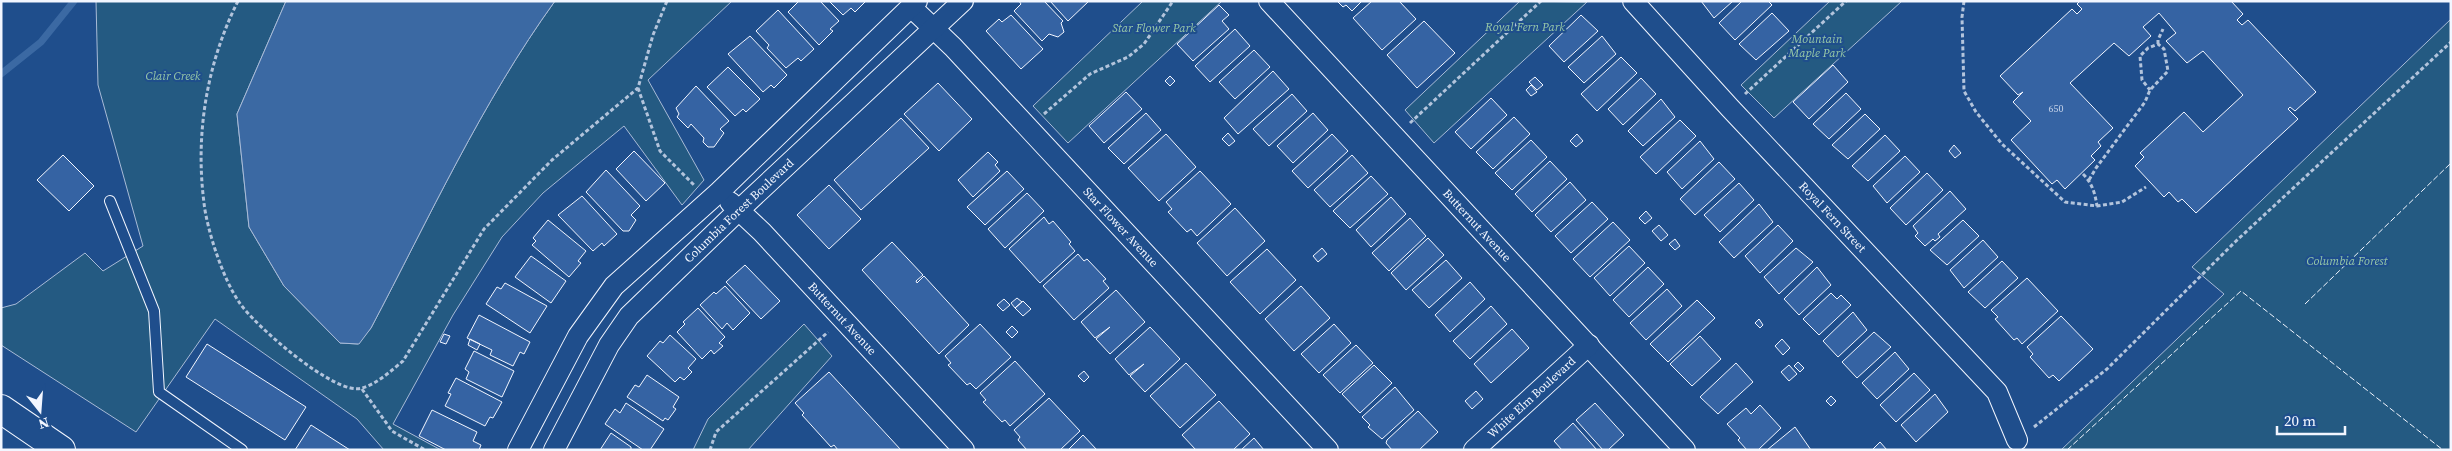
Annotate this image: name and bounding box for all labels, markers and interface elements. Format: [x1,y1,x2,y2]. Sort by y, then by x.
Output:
park label: Royal Fern Park [1484,19,1565,35]
park label: Star Flower Park [1112,20,1196,36]
park label: Mountain Maple Park [1787,31,1846,61]
park label: Clair Creek [146,68,201,84]
house number: 650 [2049,102,2064,115]
street label: Columbia Forest Boulevard [681,155,797,266]
street label: Royal Fern Street [1795,178,1870,256]
street label: Star Flower Avenue [1080,184,1162,270]
street label: Butternut Avenue [1439,186,1515,265]
park label: Columbia Forest [2306,253,2389,269]
street label: Butternut Avenue [805,279,880,358]
street label: White Elm Boulevard [1484,353,1579,442]
north arrow [15,386,65,436]
scale bar [2277,404,2344,436]
text: 20 m [2284,410,2316,431]
text: N [36,412,52,434]

